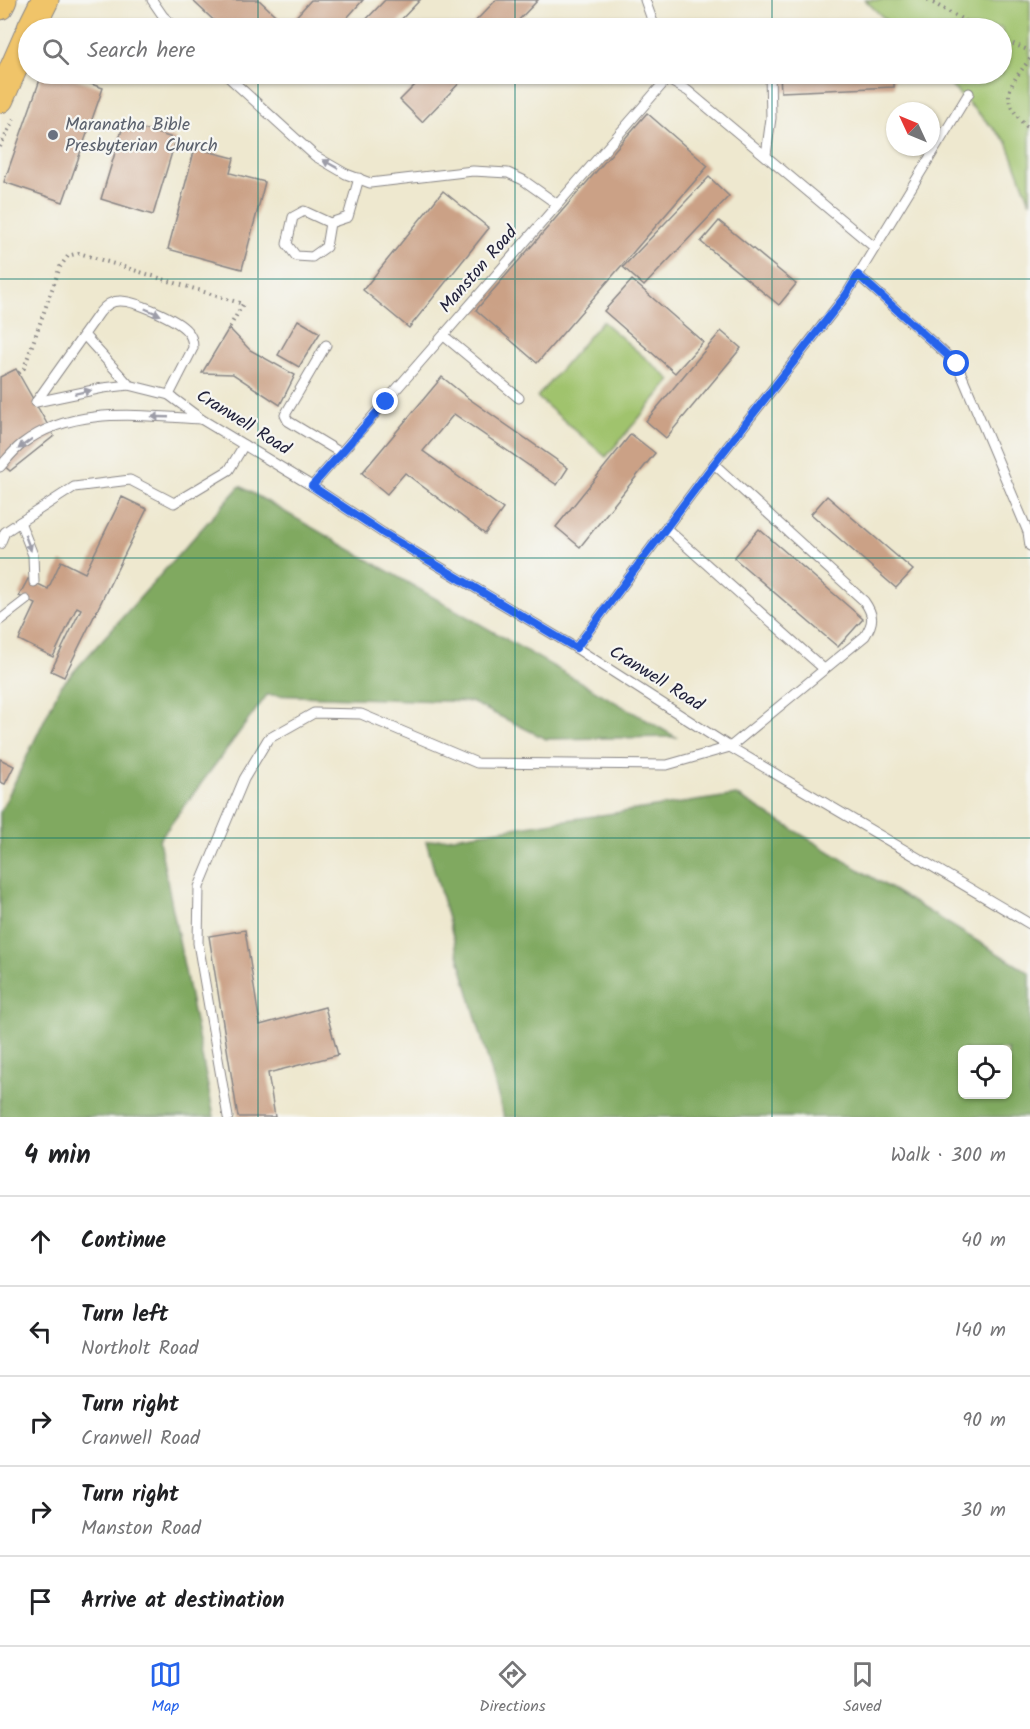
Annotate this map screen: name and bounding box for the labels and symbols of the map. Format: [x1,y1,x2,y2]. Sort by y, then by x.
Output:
north arrow [886,102,940,156]
place label: Maranatha Bible Presbyterian Church [65,111,218,161]
marker: Maranatha Bible Presbyterian Church [46,128,60,142]
one-way arrow [322,159,338,170]
street label: Manston Road [433,219,526,320]
one-way arrow [145,307,163,317]
route start [943,350,969,376]
street label: Cranwell Road [190,382,297,464]
one-way arrow [73,387,92,397]
route end [372,388,398,414]
one-way arrow [151,412,170,422]
one-way arrow [17,438,33,450]
one-way arrow [24,534,33,552]
street label: Cranwell Road [603,638,710,720]

